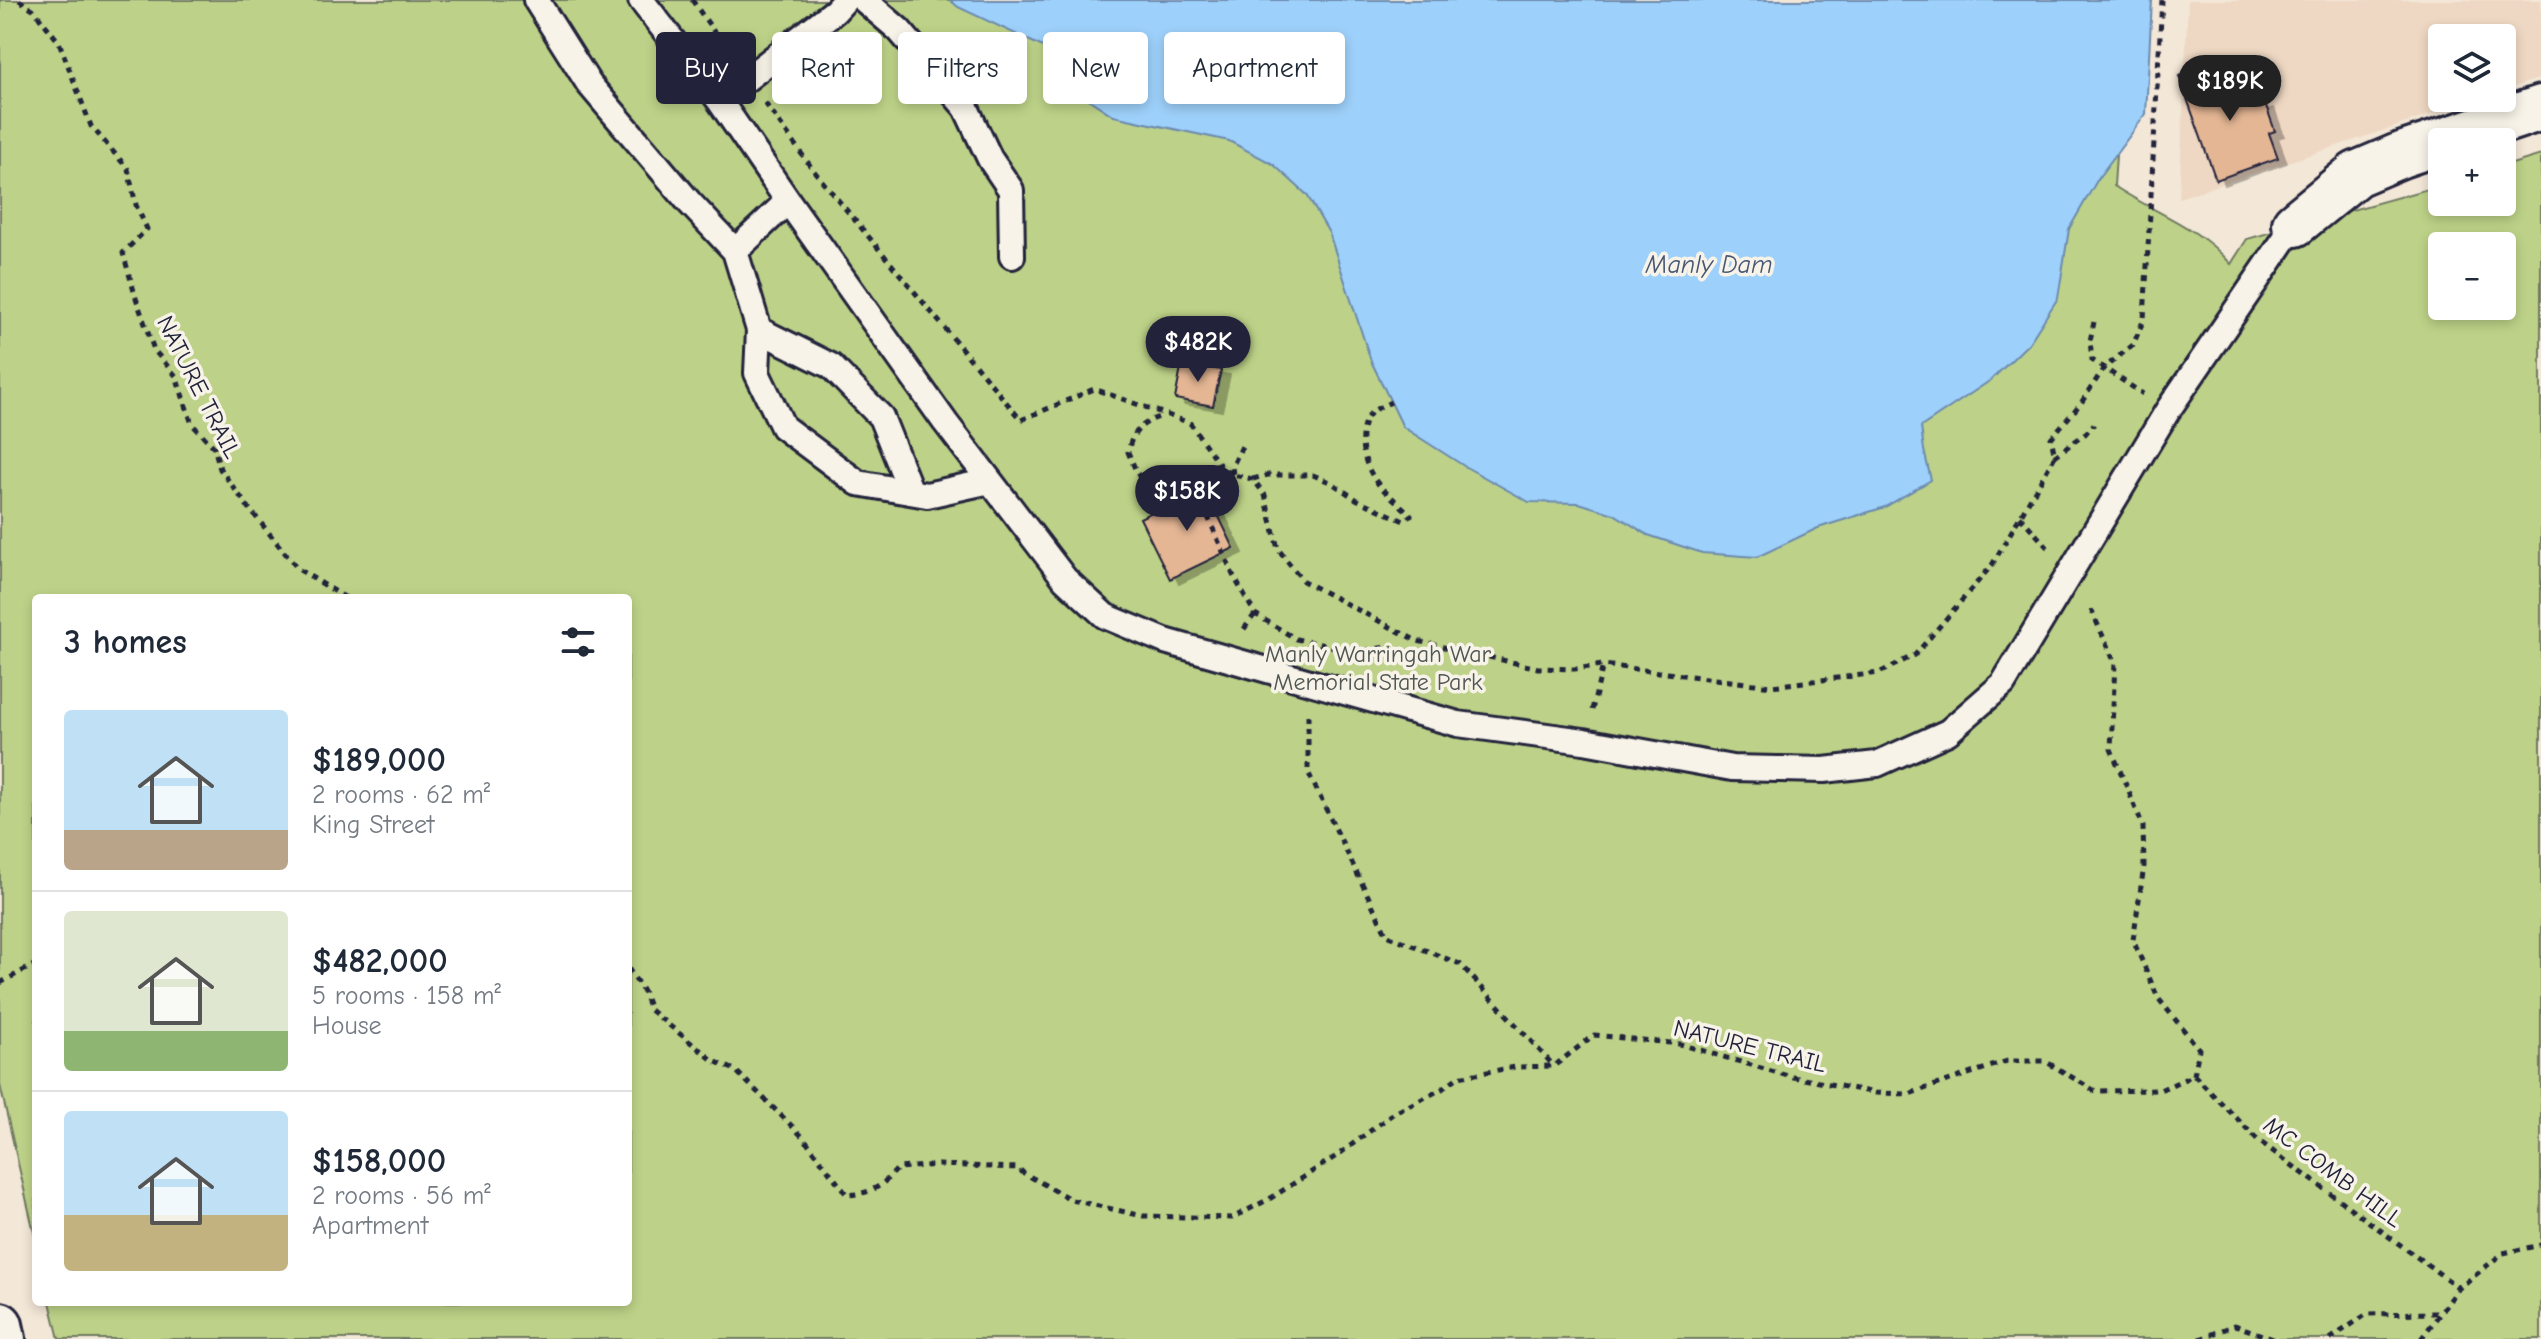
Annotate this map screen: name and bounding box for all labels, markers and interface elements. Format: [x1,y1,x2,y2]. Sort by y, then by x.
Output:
map controls [2428,24,2516,320]
button: layers [2428,24,2516,112]
chip: Buy [656,32,756,104]
chip: Rent [772,32,882,104]
chip: Filters [898,32,1027,104]
chip: New [1043,32,1148,104]
chip: Apartment [1164,32,1345,104]
pin: $189K [2174,55,2286,123]
text: $189K [2196,66,2264,96]
button: + [2428,128,2516,216]
button: − [2428,232,2516,320]
water label: Manly Dam [1645,250,1772,280]
street label: NATURE TRAIL [151,311,247,463]
pin: $482K [1142,316,1254,384]
text: $482K [1164,327,1232,357]
pin: $158K [1131,465,1243,533]
text: $158K [1153,476,1221,506]
icon: filters [556,620,600,664]
text: 3 homes [64,622,187,662]
park label: Manly Warringah War Memorial State Park [1265,640,1492,696]
text: $189,000 [312,740,446,780]
icon: home [128,742,224,838]
text: 2 rooms · 62 m² [312,780,490,810]
text: King Street [312,810,434,840]
text: $482,000 [312,941,448,981]
icon: home [128,943,224,1039]
text: 5 rooms · 158 m² [312,981,501,1011]
text: House [312,1011,382,1041]
street label: NATURE TRAIL [1671,1014,1829,1078]
street label: MC COMB HILL [2258,1111,2408,1233]
text: $158,000 [312,1141,446,1181]
icon: home [128,1143,224,1239]
text: 2 rooms · 56 m² [312,1181,491,1211]
text: Apartment [312,1211,428,1241]

